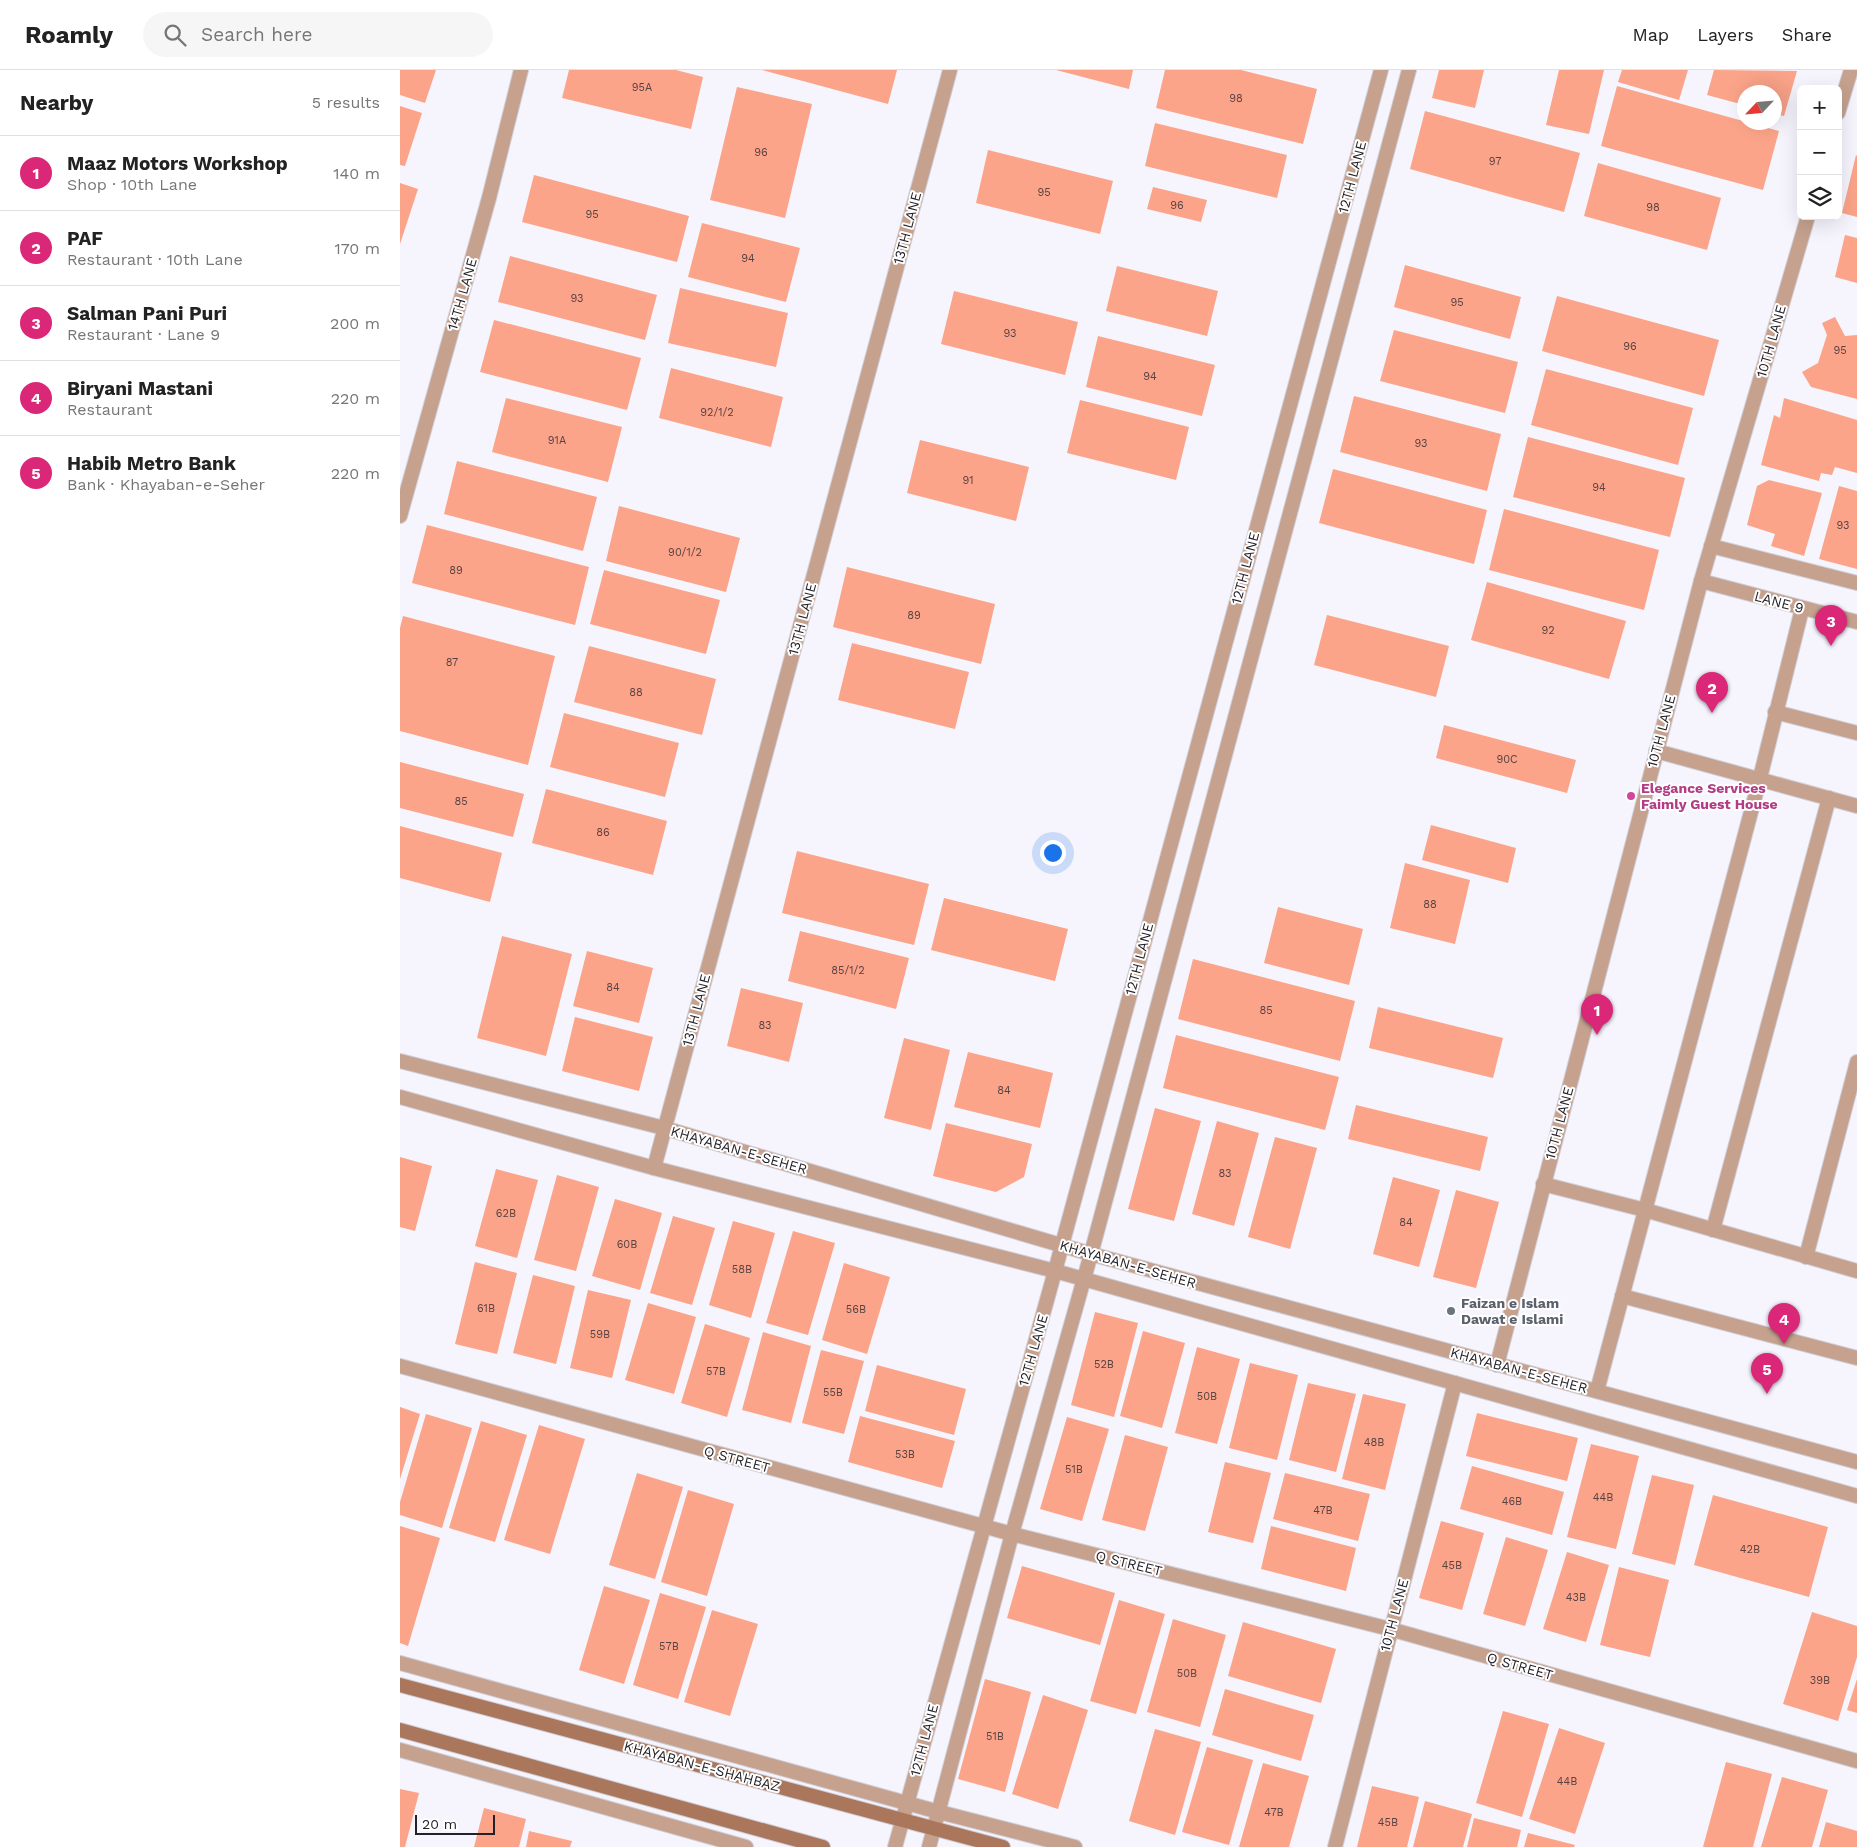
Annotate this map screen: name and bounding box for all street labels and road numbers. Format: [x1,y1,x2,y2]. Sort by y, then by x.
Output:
street label: 12TH LANE [1335,139,1369,215]
street label: 13TH LANE [890,190,924,266]
street label: 14TH LANE [444,256,480,332]
street label: 10TH LANE [1753,303,1789,379]
street label: 12TH LANE [1228,530,1262,606]
street label: 13TH LANE [785,581,819,657]
street label: LANE 9 [1753,588,1805,616]
street label: 10TH LANE [1644,693,1678,769]
street label: 12TH LANE [1122,921,1156,997]
street label: 13TH LANE [679,972,713,1048]
street label: 10TH LANE [1542,1085,1576,1161]
street label: KHAYABAN-E-SEHER [669,1123,809,1177]
street label: KHAYABAN-E-SEHER [1058,1237,1198,1291]
street label: 12TH LANE [1015,1312,1051,1388]
street label: KHAYABAN-E-SEHER [1449,1344,1589,1396]
street label: Q STREET [702,1442,772,1476]
street label: Q STREET [1094,1547,1164,1579]
street label: 10TH LANE [1377,1577,1411,1653]
street label: Q STREET [1485,1649,1555,1683]
street label: 12TH LANE [907,1702,941,1778]
street label: KHAYABAN-E-SHAHBAZ [622,1737,782,1795]

